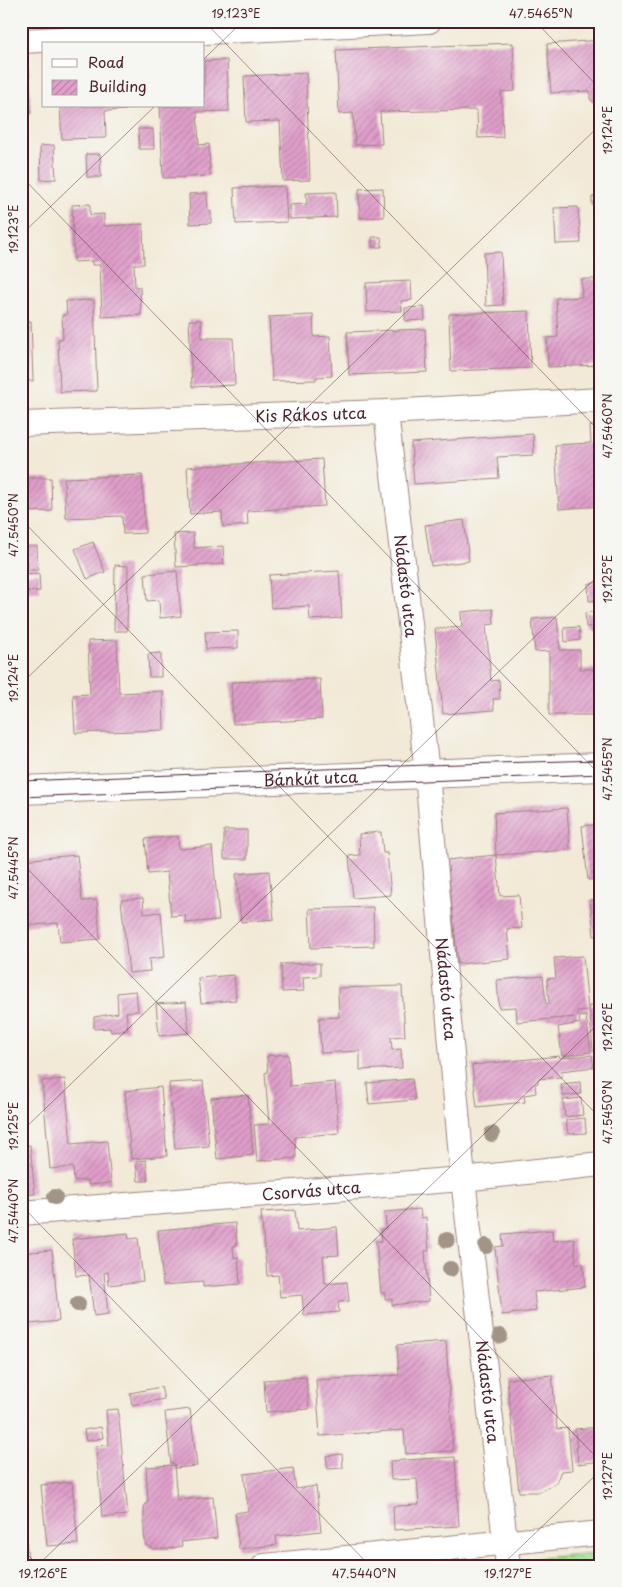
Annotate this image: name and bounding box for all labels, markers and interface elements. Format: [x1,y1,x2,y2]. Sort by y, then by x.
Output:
text: 19.123°E [211,4,261,22]
text: 47.5465°N [509,4,573,22]
legend [42,42,205,108]
text: Road [88,50,124,73]
text: Building [88,74,147,97]
text: 19.124°E [598,106,616,154]
text: 19.123°E [4,204,22,254]
text: 47.5460°N [598,393,616,459]
street label: Kis Rákos utca [255,400,367,427]
text: 47.5450°N [4,493,22,557]
street label: Nádastó utca [389,533,424,638]
text: 19.125°E [598,555,616,603]
text: 19.124°E [4,654,22,702]
text: 47.5455°N [598,737,616,801]
street label: Bánkút utca [263,764,358,791]
text: 47.5445°N [4,836,22,900]
street label: Nádastó utca [431,936,464,1041]
text: 19.126°E [598,1003,616,1051]
text: 47.5450°N [598,1080,616,1144]
text: 19.125°E [4,1102,22,1150]
street label: Csorvás utca [261,1174,361,1205]
text: 47.5440°N [4,1179,22,1243]
street label: Nádastó utca [471,1339,507,1444]
text: 19.127°E [598,1452,616,1500]
text: 19.126°E [19,1564,67,1582]
text: 47.5440°N [332,1564,396,1582]
text: 19.127°E [484,1564,532,1582]

